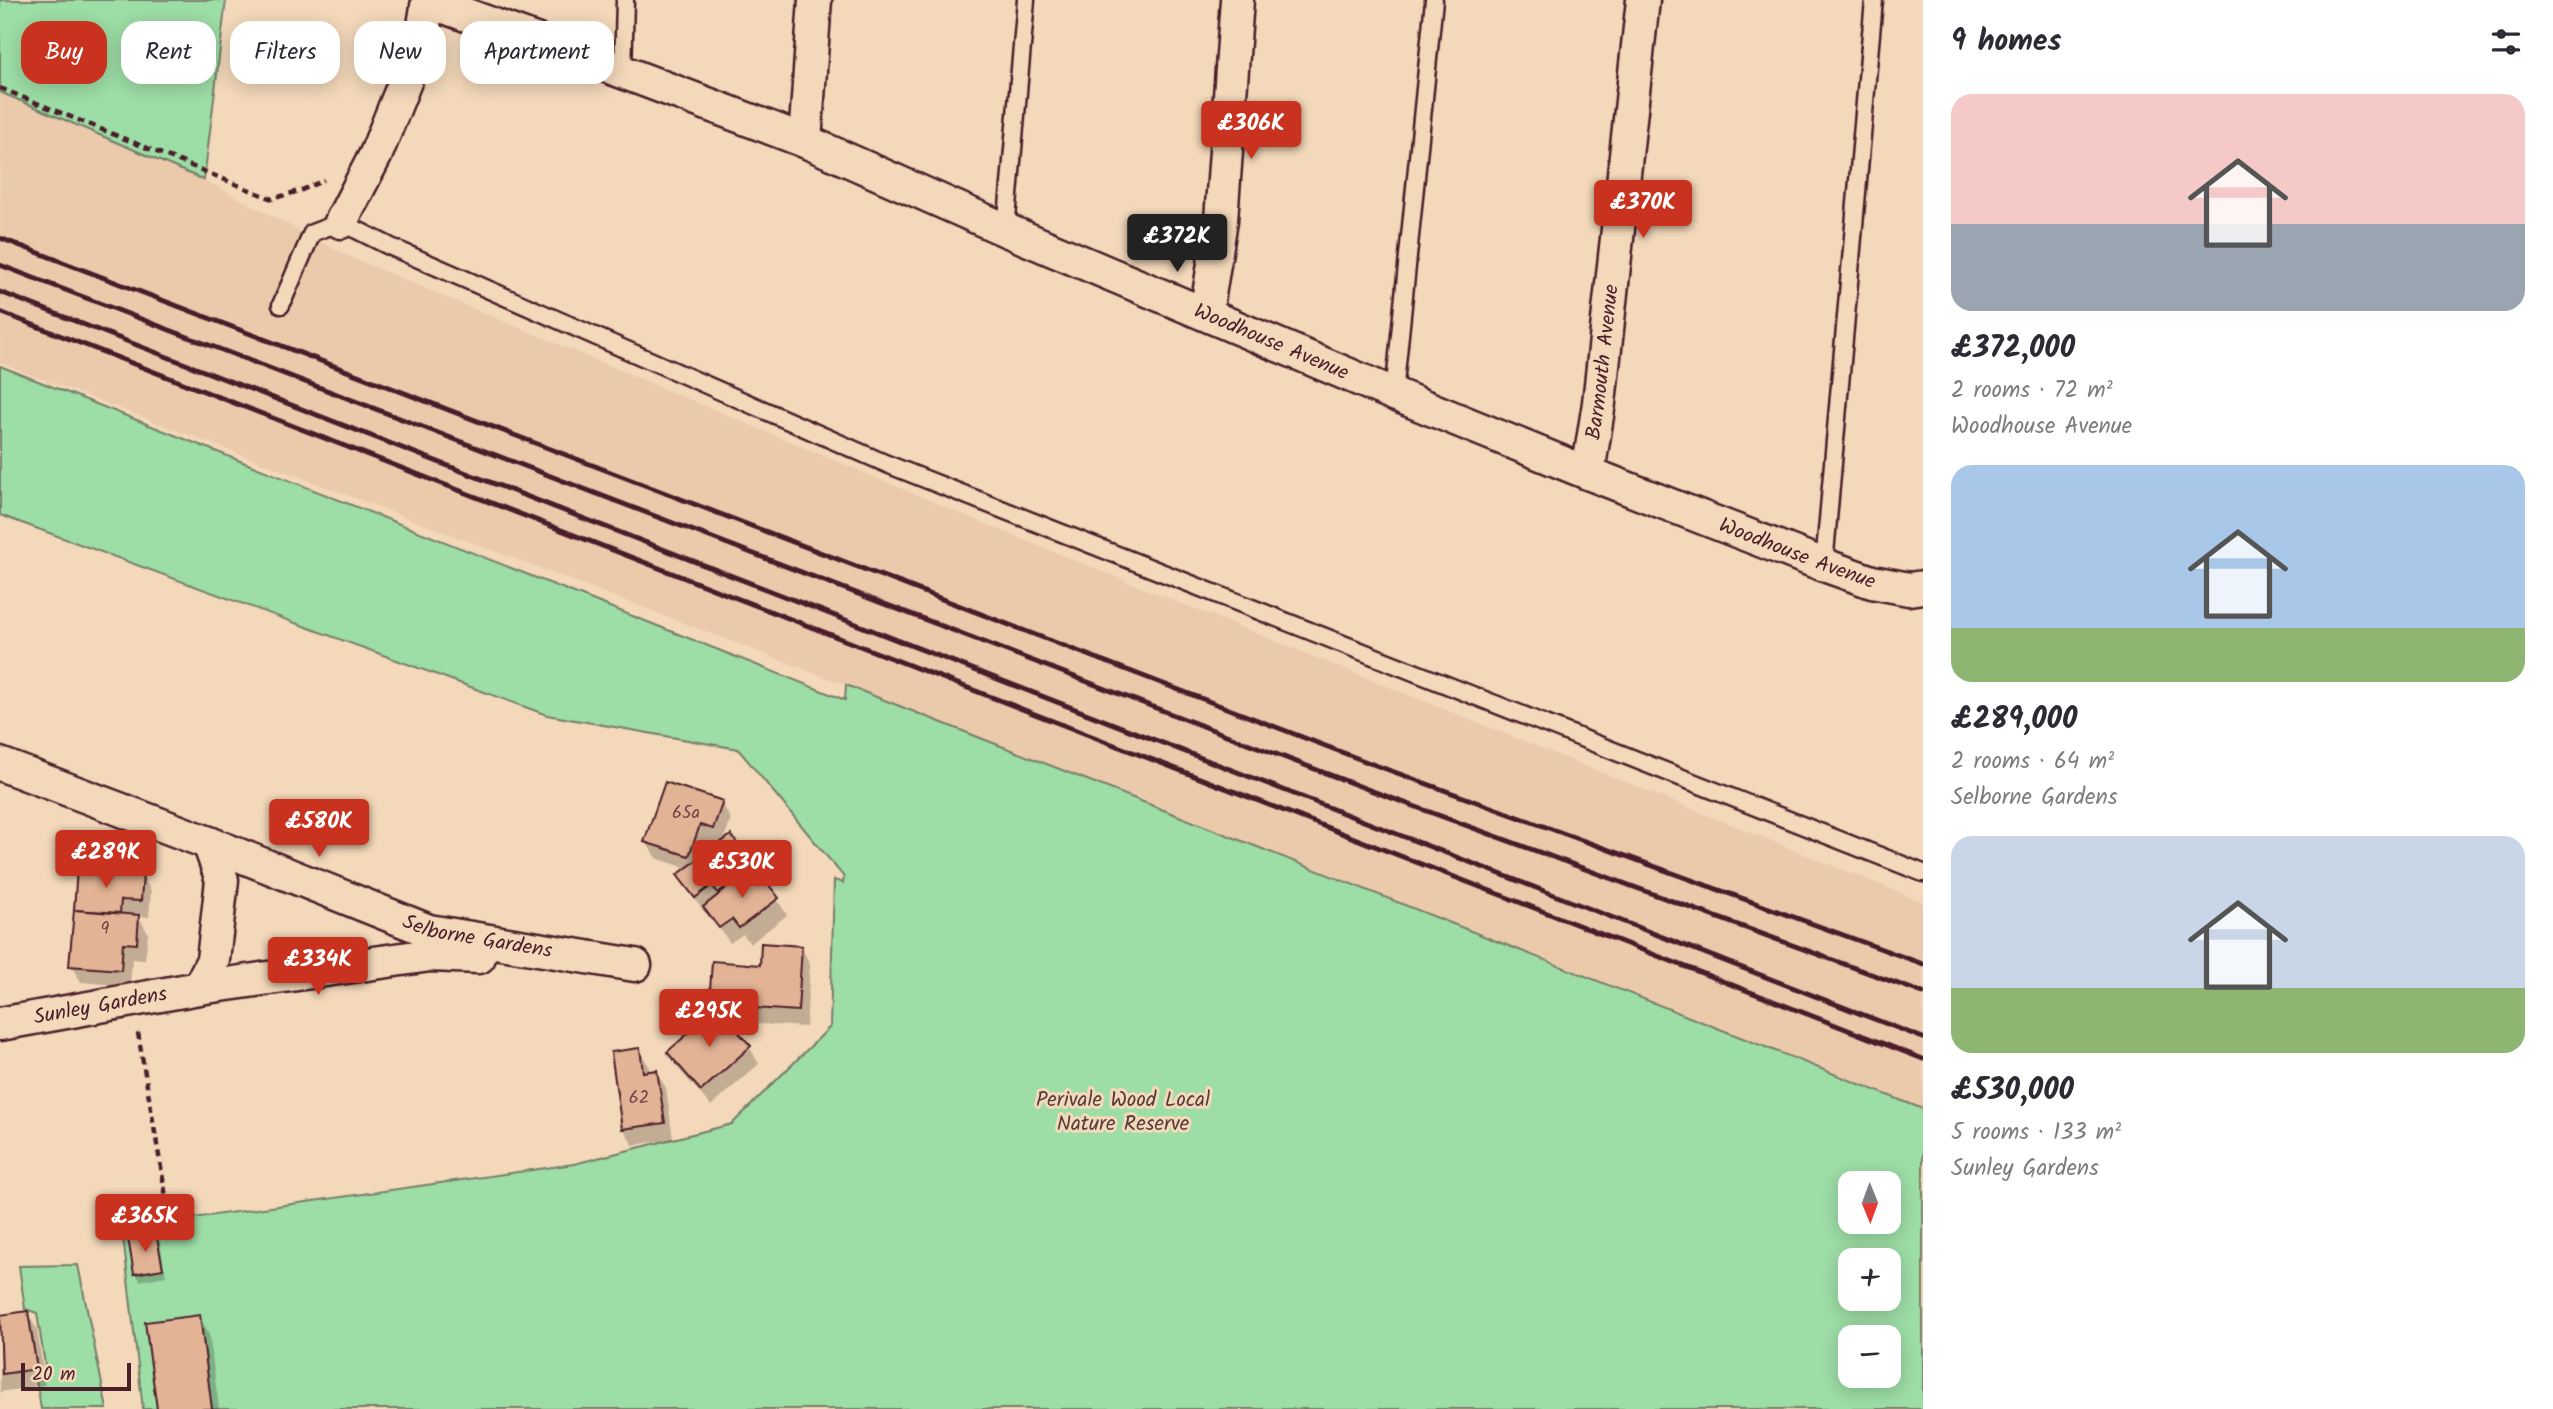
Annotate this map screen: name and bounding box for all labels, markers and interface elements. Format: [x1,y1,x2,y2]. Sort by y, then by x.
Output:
text: 9 homes [1951,18,2062,66]
chip: Buy [21,21,107,84]
chip: Rent [121,21,216,84]
chip: Filters [230,21,340,84]
chip: New [354,21,446,84]
chip: Apartment [460,21,614,84]
icon: filters [2487,23,2525,61]
pin: £306K [1202,102,1300,161]
text: £306K [1217,106,1285,142]
icon: home [2175,140,2301,266]
pin: £370K [1594,180,1692,240]
text: £370K [1610,185,1676,221]
pin: £372K [1128,215,1226,274]
text: £372K [1143,219,1211,255]
street label: Barmouth Avenue [1577,282,1628,442]
street label: Woodhouse Avenue [1189,295,1354,390]
text: £372,000 [1951,325,2075,373]
text: 2 rooms · 72 m² [1951,373,2113,409]
text: Woodhouse Avenue [1951,409,2132,445]
street label: Woodhouse Avenue [1714,509,1881,599]
icon: home [2175,511,2301,637]
text: £289,000 [1951,696,2077,744]
text: 2 rooms · 64 m² [1951,744,2114,780]
text: Selborne Gardens [1951,780,2117,816]
house number: 65a [672,799,700,828]
pin: £580K [270,800,368,859]
text: £580K [285,804,353,840]
pin: £289K [57,830,155,890]
text: £289K [71,835,141,871]
pin: £530K [693,841,791,900]
text: £530K [709,845,775,881]
icon: home [2175,882,2301,1008]
street label: Selborne Gardens [397,905,555,968]
house number: 9 [101,915,110,944]
pin: £334K [269,937,367,997]
text: £334K [284,942,352,978]
street label: Sunley Gardens [31,978,170,1034]
pin: £295K [660,990,758,1049]
text: £295K [675,994,743,1030]
text: £530,000 [1951,1067,2074,1115]
house number: 62 [629,1084,649,1113]
park label: Perivale Wood Local Nature Reserve [1036,1084,1210,1141]
text: 5 rooms · 133 m² [1951,1115,2121,1151]
text: Sunley Gardens [1951,1151,2099,1187]
north arrow [1838,1171,1900,1234]
map controls [1838,1171,1901,1388]
pin: £365K [96,1194,194,1254]
text: £365K [111,1199,179,1235]
button: + [1838,1248,1901,1311]
button: − [1838,1325,1901,1388]
scale bar [21,1360,131,1392]
text: 20 m [32,1360,75,1390]

